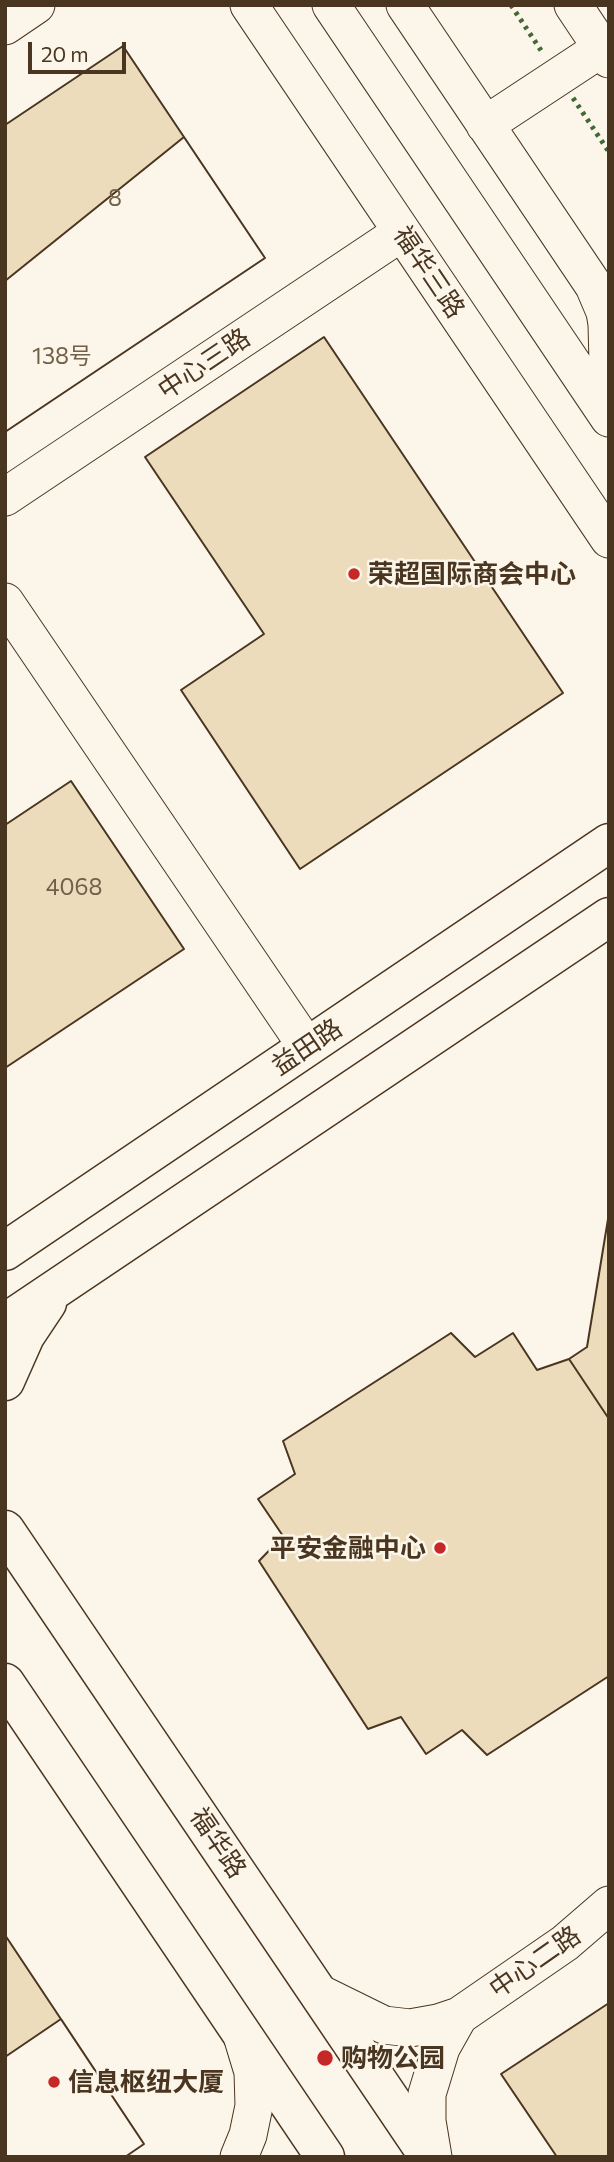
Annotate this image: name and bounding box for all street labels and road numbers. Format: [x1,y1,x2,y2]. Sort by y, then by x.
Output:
street label: 福华三路 [387,220,471,324]
street label: 中心三路 [152,322,256,406]
street label: 益田路 [266,1012,348,1082]
street label: 福华路 [183,1802,253,1884]
street label: 中心二路 [483,1919,587,2005]

